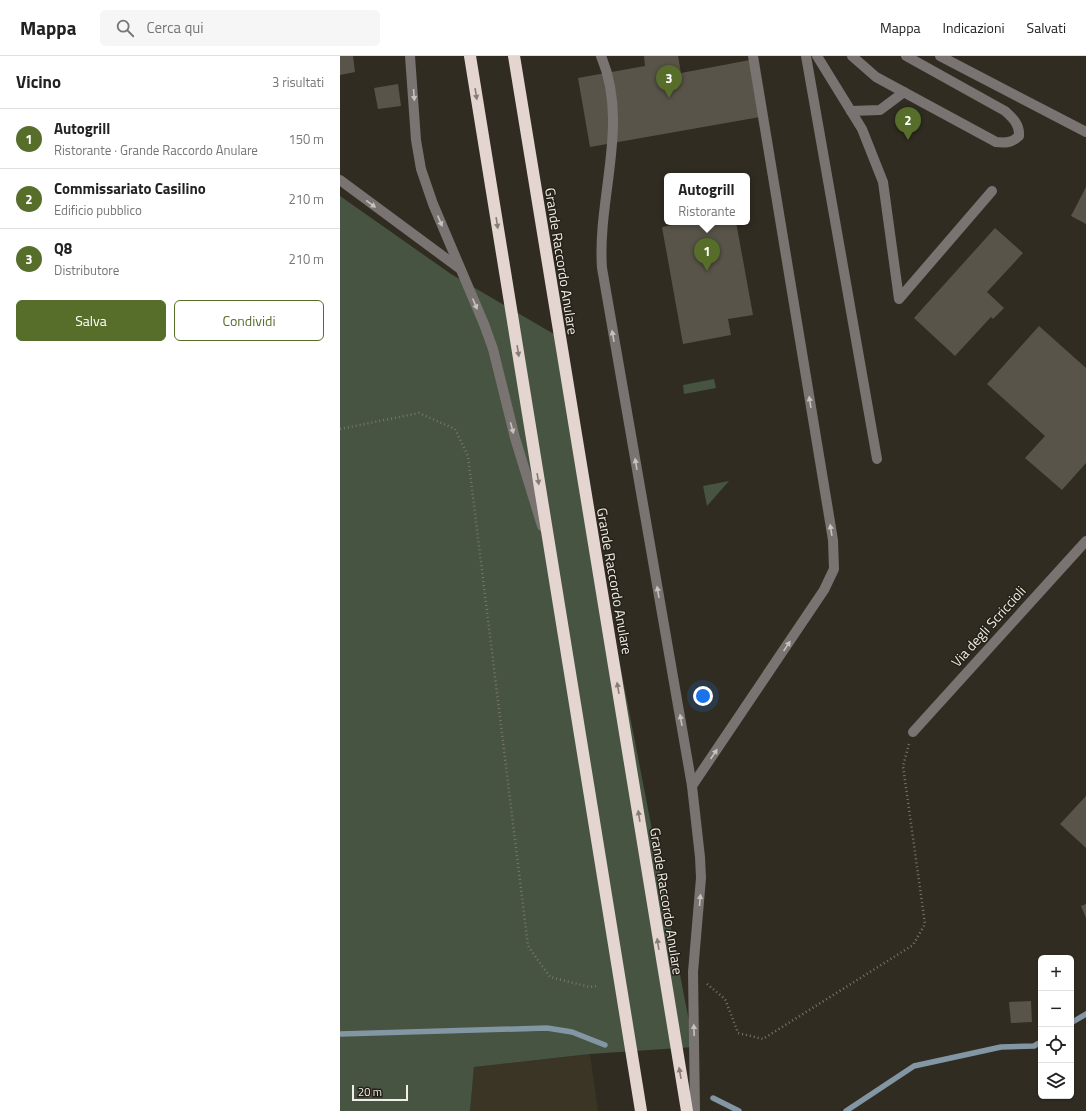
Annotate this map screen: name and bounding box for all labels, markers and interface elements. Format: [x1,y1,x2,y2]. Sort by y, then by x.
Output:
search box [100,10,380,46]
text: Mappa [20,13,76,42]
text: Cerca qui [146,16,204,39]
icon: search [114,17,136,39]
text: Mappa [880,17,921,38]
text: Indicazioni [943,17,1005,38]
text: Salvati [1027,17,1066,38]
pin: 3 [656,65,682,98]
text: Vicino [16,69,61,95]
text: 3 risultati [272,72,324,92]
one-way arrow [473,88,479,101]
one-way arrow [410,89,417,101]
pin: 2 [895,107,921,140]
text: Autogrill [54,117,110,140]
text: 1 [25,129,33,149]
text: 150 m [288,129,324,149]
text: Ristorante · Grande Raccordo Anulare [54,140,258,160]
popup [664,173,750,225]
text: Commissariato Casilino [54,177,206,200]
text: Autogrill [678,178,735,201]
street label: Grande Raccordo Anulare [540,186,584,336]
text: 2 [25,189,33,209]
text: 210 m [288,189,324,209]
one-way arrow [366,199,377,208]
text: Edificio pubblico [54,200,142,220]
text: Ristorante [678,201,736,221]
one-way arrow [437,216,443,227]
one-way arrow [494,217,500,229]
text: Q8 [54,237,72,260]
pin: 1 [694,238,720,271]
text: 3 [25,249,33,269]
text: 210 m [288,249,324,269]
text: Distributore [54,260,119,280]
one-way arrow [473,298,479,310]
button: Salva [16,300,166,341]
button: Condividi [174,300,324,341]
one-way arrow [610,330,616,342]
one-way arrow [515,345,521,357]
one-way arrow [807,396,813,408]
one-way arrow [510,422,516,434]
one-way arrow [632,458,638,470]
one-way arrow [535,473,541,486]
street label: Grande Raccordo Anulare [592,506,638,656]
one-way arrow [828,524,834,536]
street label: Via degli Scriccioli [946,581,1030,671]
one-way arrow [655,586,661,598]
one-way arrow [783,641,791,651]
one-way arrow [615,681,621,694]
your location [693,686,713,706]
one-way arrow [677,714,683,726]
one-way arrow [710,748,718,759]
one-way arrow [635,810,641,822]
street label: Grande Raccordo Anulare [645,826,689,976]
one-way arrow [696,894,703,906]
one-way arrow [655,938,661,950]
map controls [1038,955,1074,1099]
button: + [1038,955,1074,991]
button: − [1038,991,1074,1027]
one-way arrow [691,1023,697,1036]
button: locate [1038,1027,1074,1063]
button: layers [1038,1063,1074,1099]
one-way arrow [677,1066,683,1079]
scale bar [352,1083,408,1102]
text: 20 m [358,1084,382,1100]

